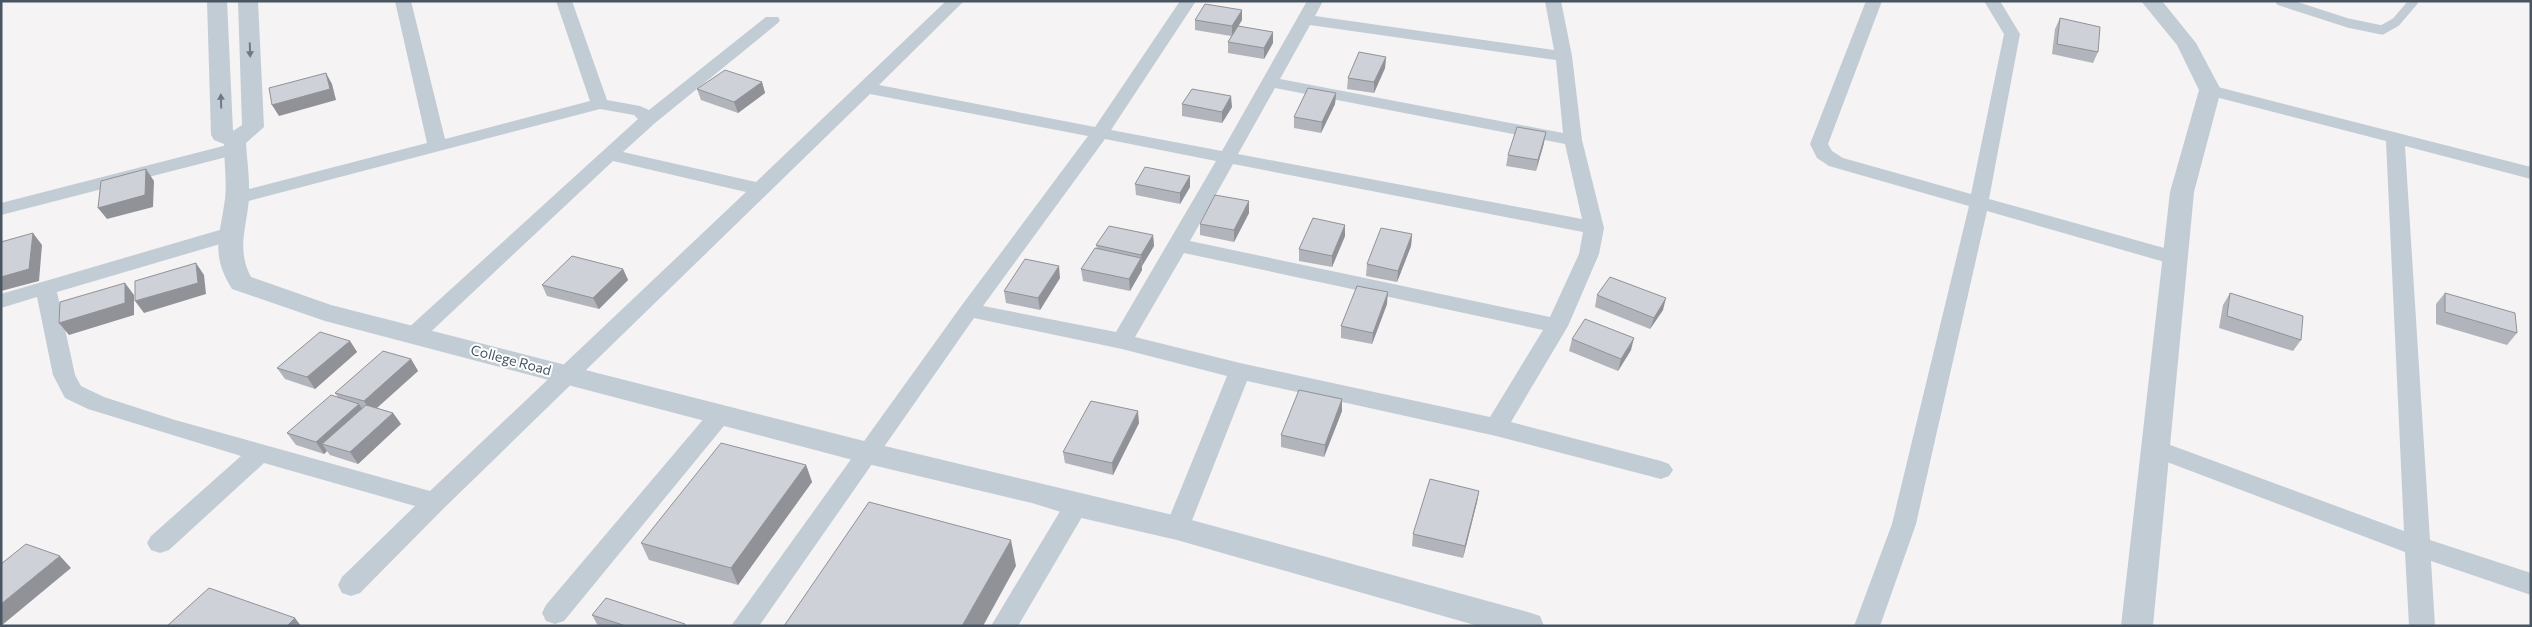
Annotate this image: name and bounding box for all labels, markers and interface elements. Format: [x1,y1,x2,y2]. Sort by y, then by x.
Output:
one-way arrow [246,42,254,58]
one-way arrow [216,93,224,109]
street label: College Road [469,341,553,378]

